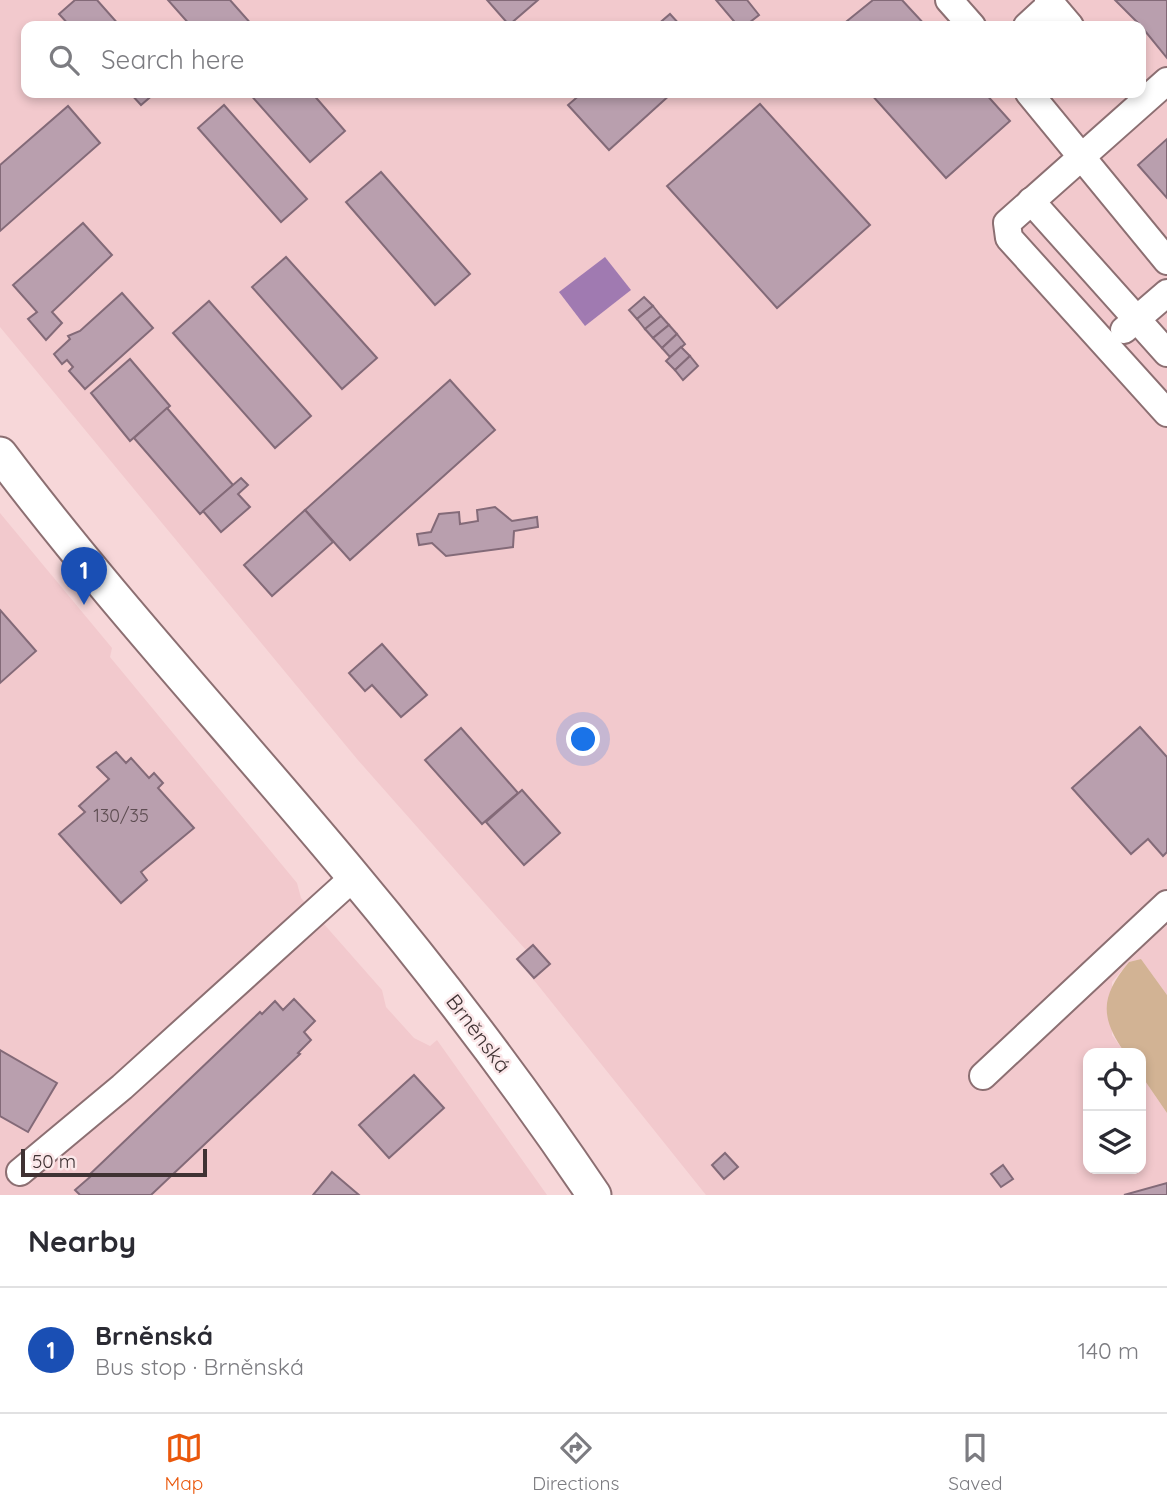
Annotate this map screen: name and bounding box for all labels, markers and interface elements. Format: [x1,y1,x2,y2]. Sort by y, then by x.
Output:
search box [21,21,1146,98]
icon: search [45,41,83,79]
text: Search here [101,43,245,76]
pin: 1 [61,547,107,605]
your location [566,722,600,756]
house number: 130/35 [93,804,149,827]
street label: Brněnská [441,989,517,1077]
map controls [1083,1048,1146,1174]
button: locate [1083,1048,1146,1111]
button: layers [1083,1111,1146,1174]
scale bar [21,1146,206,1178]
text: 50 m [32,1149,76,1173]
text: Nearby [28,1222,136,1260]
text: Brněnská [95,1319,213,1352]
text: 1 [47,1336,55,1365]
text: 140 m [1078,1336,1139,1365]
text: Bus stop · Brněnská [95,1352,304,1381]
tab: Map [165,1429,203,1495]
tab: Directions [532,1429,619,1495]
tab: Saved [948,1429,1003,1495]

